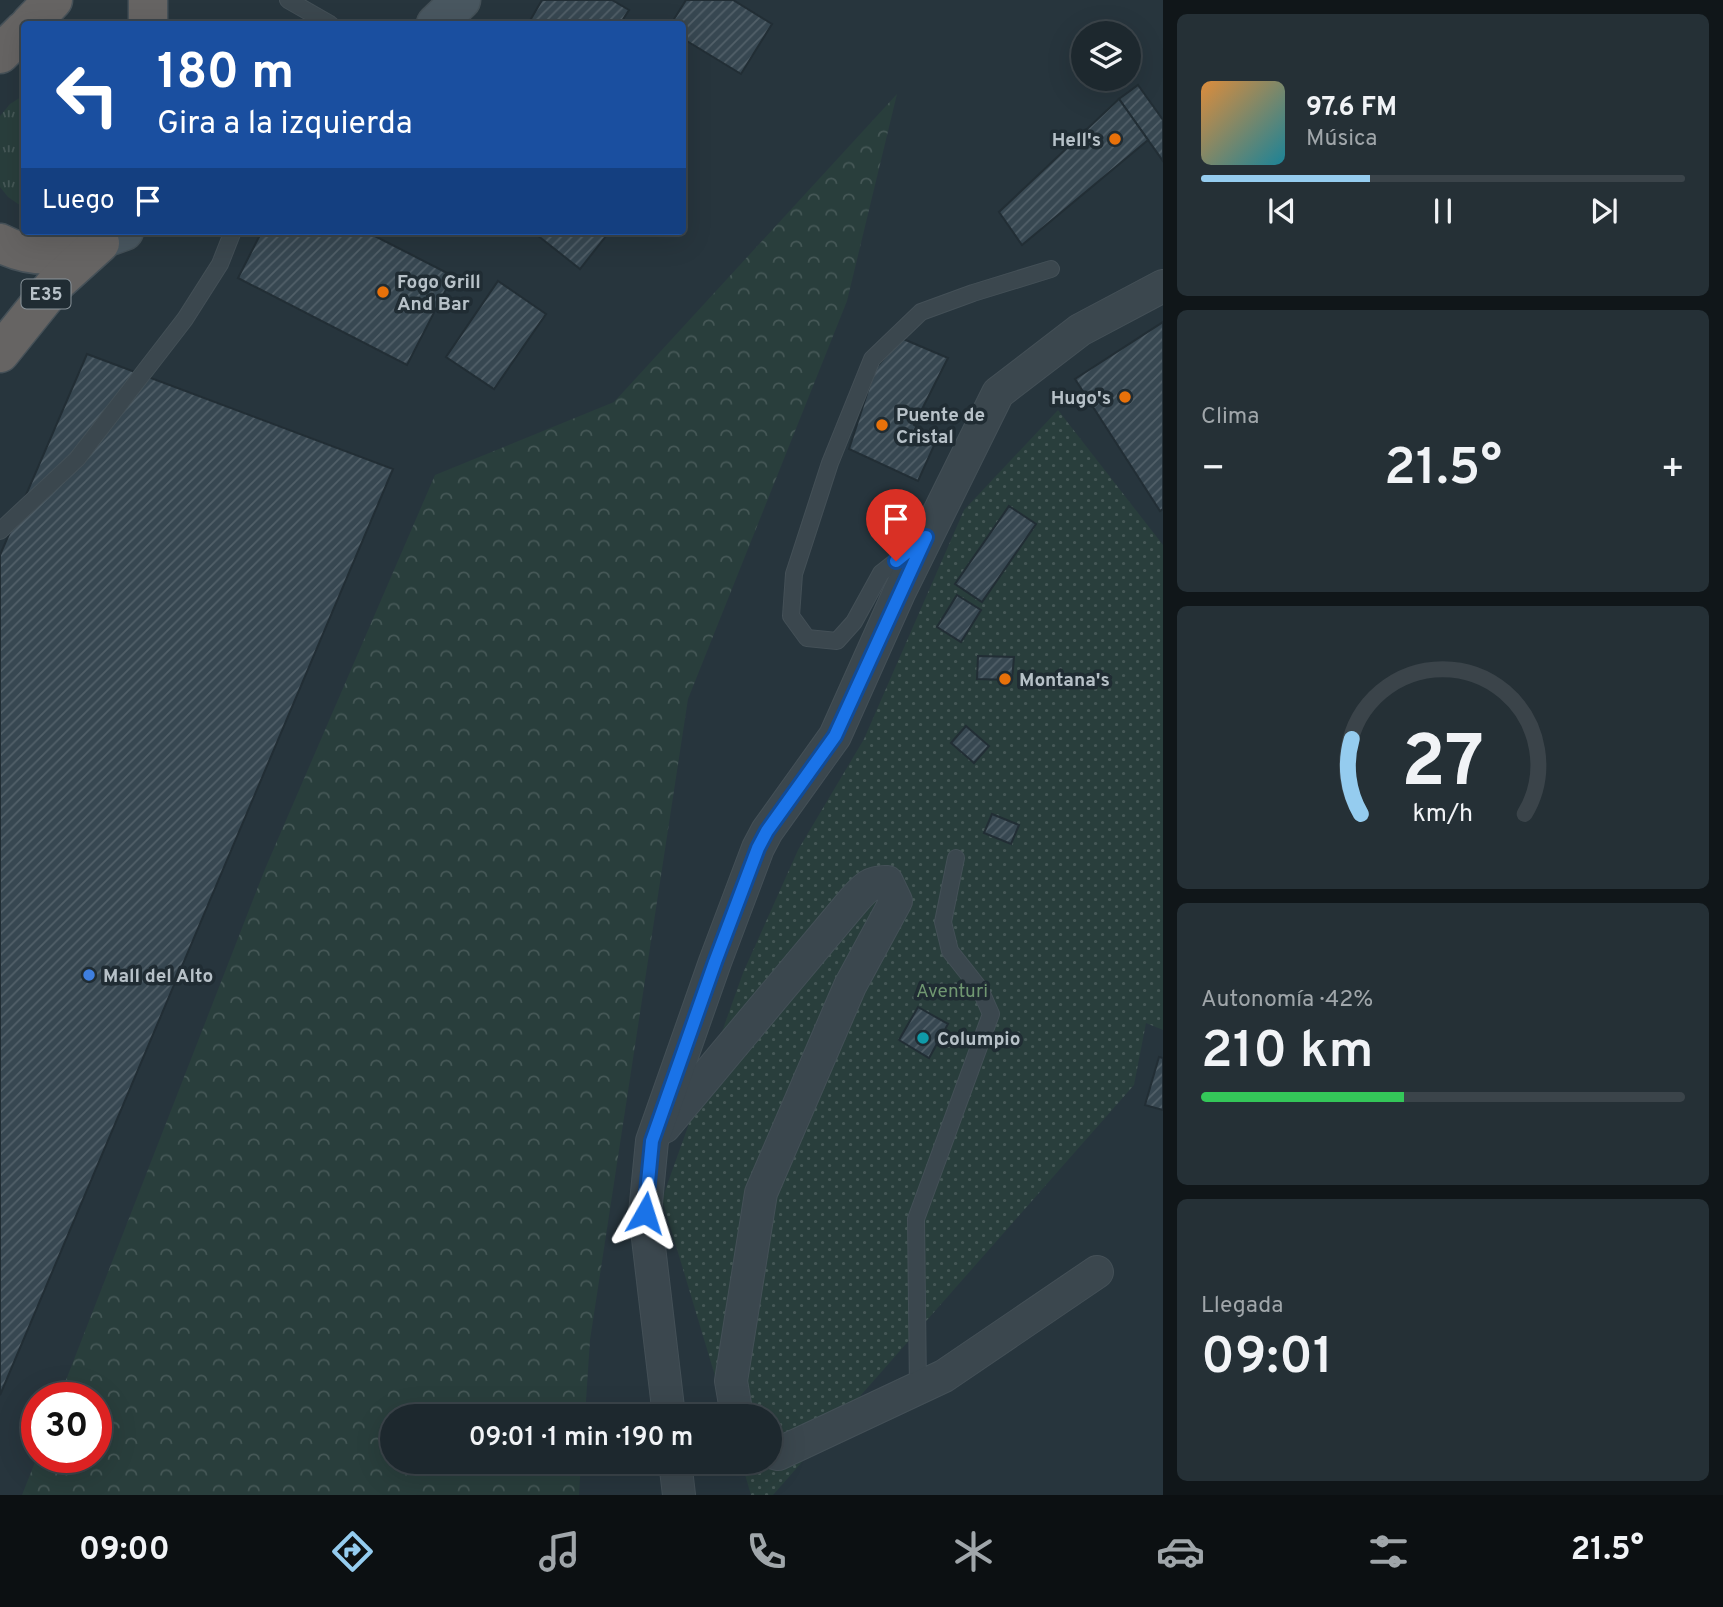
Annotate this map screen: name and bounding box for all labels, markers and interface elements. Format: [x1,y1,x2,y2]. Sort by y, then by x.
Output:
map controls [1071,21,1141,91]
button: layers [1071,21,1141,91]
text: 180 m [157,44,294,106]
icon: left [42,49,133,140]
text: 97.6 FM [1306,92,1397,125]
text: Gira a la izquierda [157,105,413,145]
text: Música [1306,125,1377,154]
place label: Hell's [1052,129,1101,153]
marker: Hell's [1107,131,1123,147]
icon: arrive [129,182,167,220]
text: Luego [42,185,115,218]
icon: previous [1263,192,1301,230]
icon: pause [1424,192,1462,230]
icon: next [1585,192,1623,230]
place label: Fogo Grill And Bar [397,271,481,317]
road number: E35 [22,280,70,308]
marker: Fogo Grill And Bar [375,284,391,300]
place label: Hugo's [1051,387,1111,411]
marker: Hugo's [1117,389,1133,405]
text: Clima [1201,403,1259,432]
place label: Puente de Cristal [896,404,985,450]
marker: Puente de Cristal [874,417,890,433]
text: 21.5° [1384,437,1502,503]
text: − [1201,446,1226,495]
text: + [1660,446,1685,495]
pin [866,489,926,561]
icon: arrive [877,500,915,538]
place label: Montana's [1019,669,1110,693]
marker: Montana's [997,671,1013,687]
text: 27 [1402,720,1484,812]
text: km/h [1413,798,1473,830]
place label: Mall del Alto [103,965,213,989]
marker: Mall del Alto [81,967,97,983]
park label: Aventuri [916,980,988,1004]
text: Autonomía · 42% [1201,986,1373,1015]
text: 210 km [1201,1020,1374,1086]
place label: Columpio [937,1028,1021,1052]
marker: Columpio [915,1030,931,1046]
position arrow [608,1176,682,1250]
text: Llegada [1201,1292,1283,1321]
text: 09:01 [1201,1326,1333,1392]
speed limit sign: 30 [21,1382,112,1473]
text: 09:01 · 1 min · 190 m [469,1422,693,1455]
icon: directions [328,1527,377,1576]
icon: music [535,1527,584,1576]
icon: phone [742,1527,791,1576]
icon: climate [949,1527,998,1576]
icon: car [1156,1527,1205,1576]
icon: filters [1364,1527,1413,1576]
text: 09:00 [79,1531,170,1571]
text: 21.5° [1571,1531,1644,1571]

